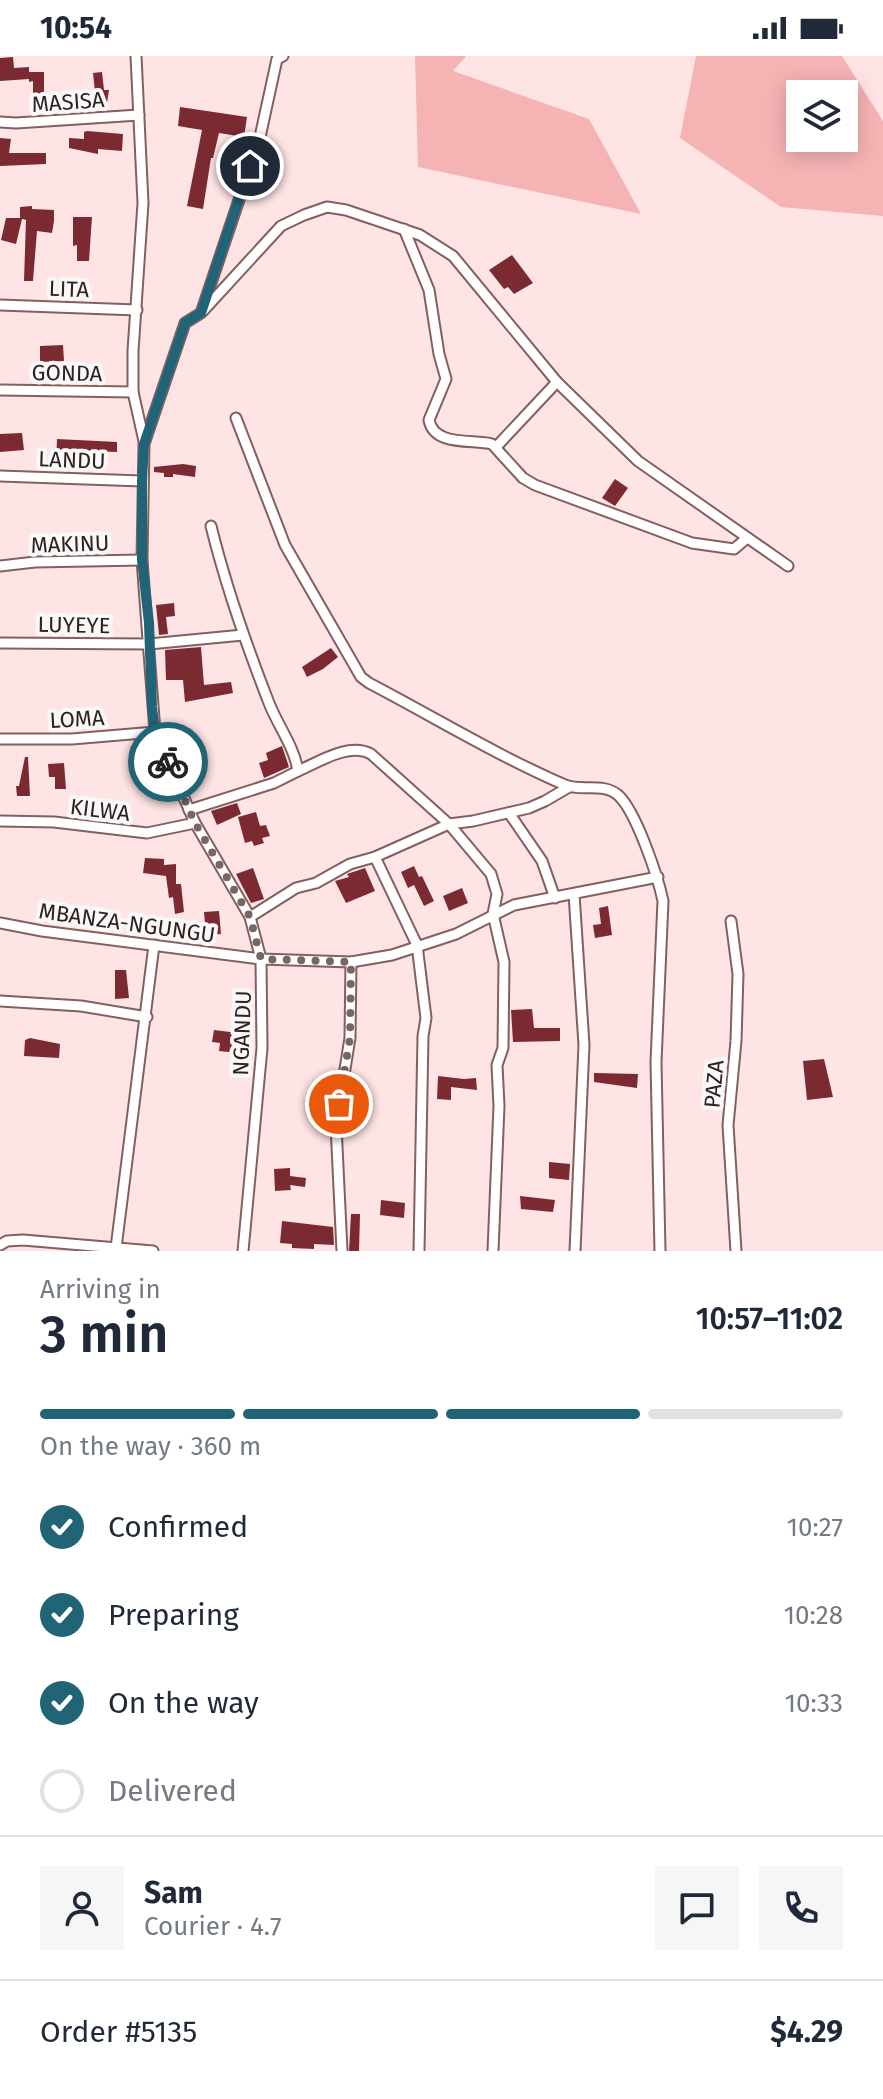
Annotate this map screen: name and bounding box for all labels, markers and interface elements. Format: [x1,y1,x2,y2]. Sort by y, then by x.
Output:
text: 10:54 [40,10,112,46]
map controls [786,80,858,152]
button: layers [786,80,858,152]
street label: MASISA [31,86,106,118]
pin [216,132,284,200]
icon: home [228,144,272,188]
street label: LITA [48,275,90,303]
street label: GONDA [31,359,103,387]
street label: LANDU [38,445,106,475]
street label: MAKINU [30,529,110,559]
street label: LUYEYE [37,611,111,639]
street label: LOMA [49,704,105,734]
courier [128,722,208,802]
icon: bike [146,740,190,784]
street label: KILWA [68,793,132,827]
street label: MBANZA-NGUNGU [37,897,217,949]
street label: NGANDU [227,990,257,1076]
street label: PAZA [698,1058,730,1109]
pin [305,1070,373,1138]
icon: bag [317,1082,361,1126]
text: Arriving in [40,1274,161,1305]
text: 10:57–11:02 [696,1301,843,1337]
text: 3 min [40,1303,168,1366]
text: On the way · 360 m [40,1431,261,1462]
icon: check [40,1505,84,1549]
text: Confirmed [108,1509,248,1545]
text: 10:27 [787,1512,843,1543]
icon: check [40,1593,84,1637]
text: Preparing [108,1597,239,1633]
text: 10:28 [784,1600,843,1631]
icon: check [40,1681,84,1725]
text: On the way [108,1685,259,1721]
text: 10:33 [785,1688,843,1719]
text: Delivered [108,1773,237,1809]
button: person [40,1866,124,1950]
button: chat [655,1866,739,1950]
button: phone [759,1866,843,1950]
text: Sam [144,1875,203,1911]
text: Courier · 4.7 [144,1911,282,1942]
text: Order #5135 [40,2014,197,2050]
text: $4.29 [770,2014,843,2050]

